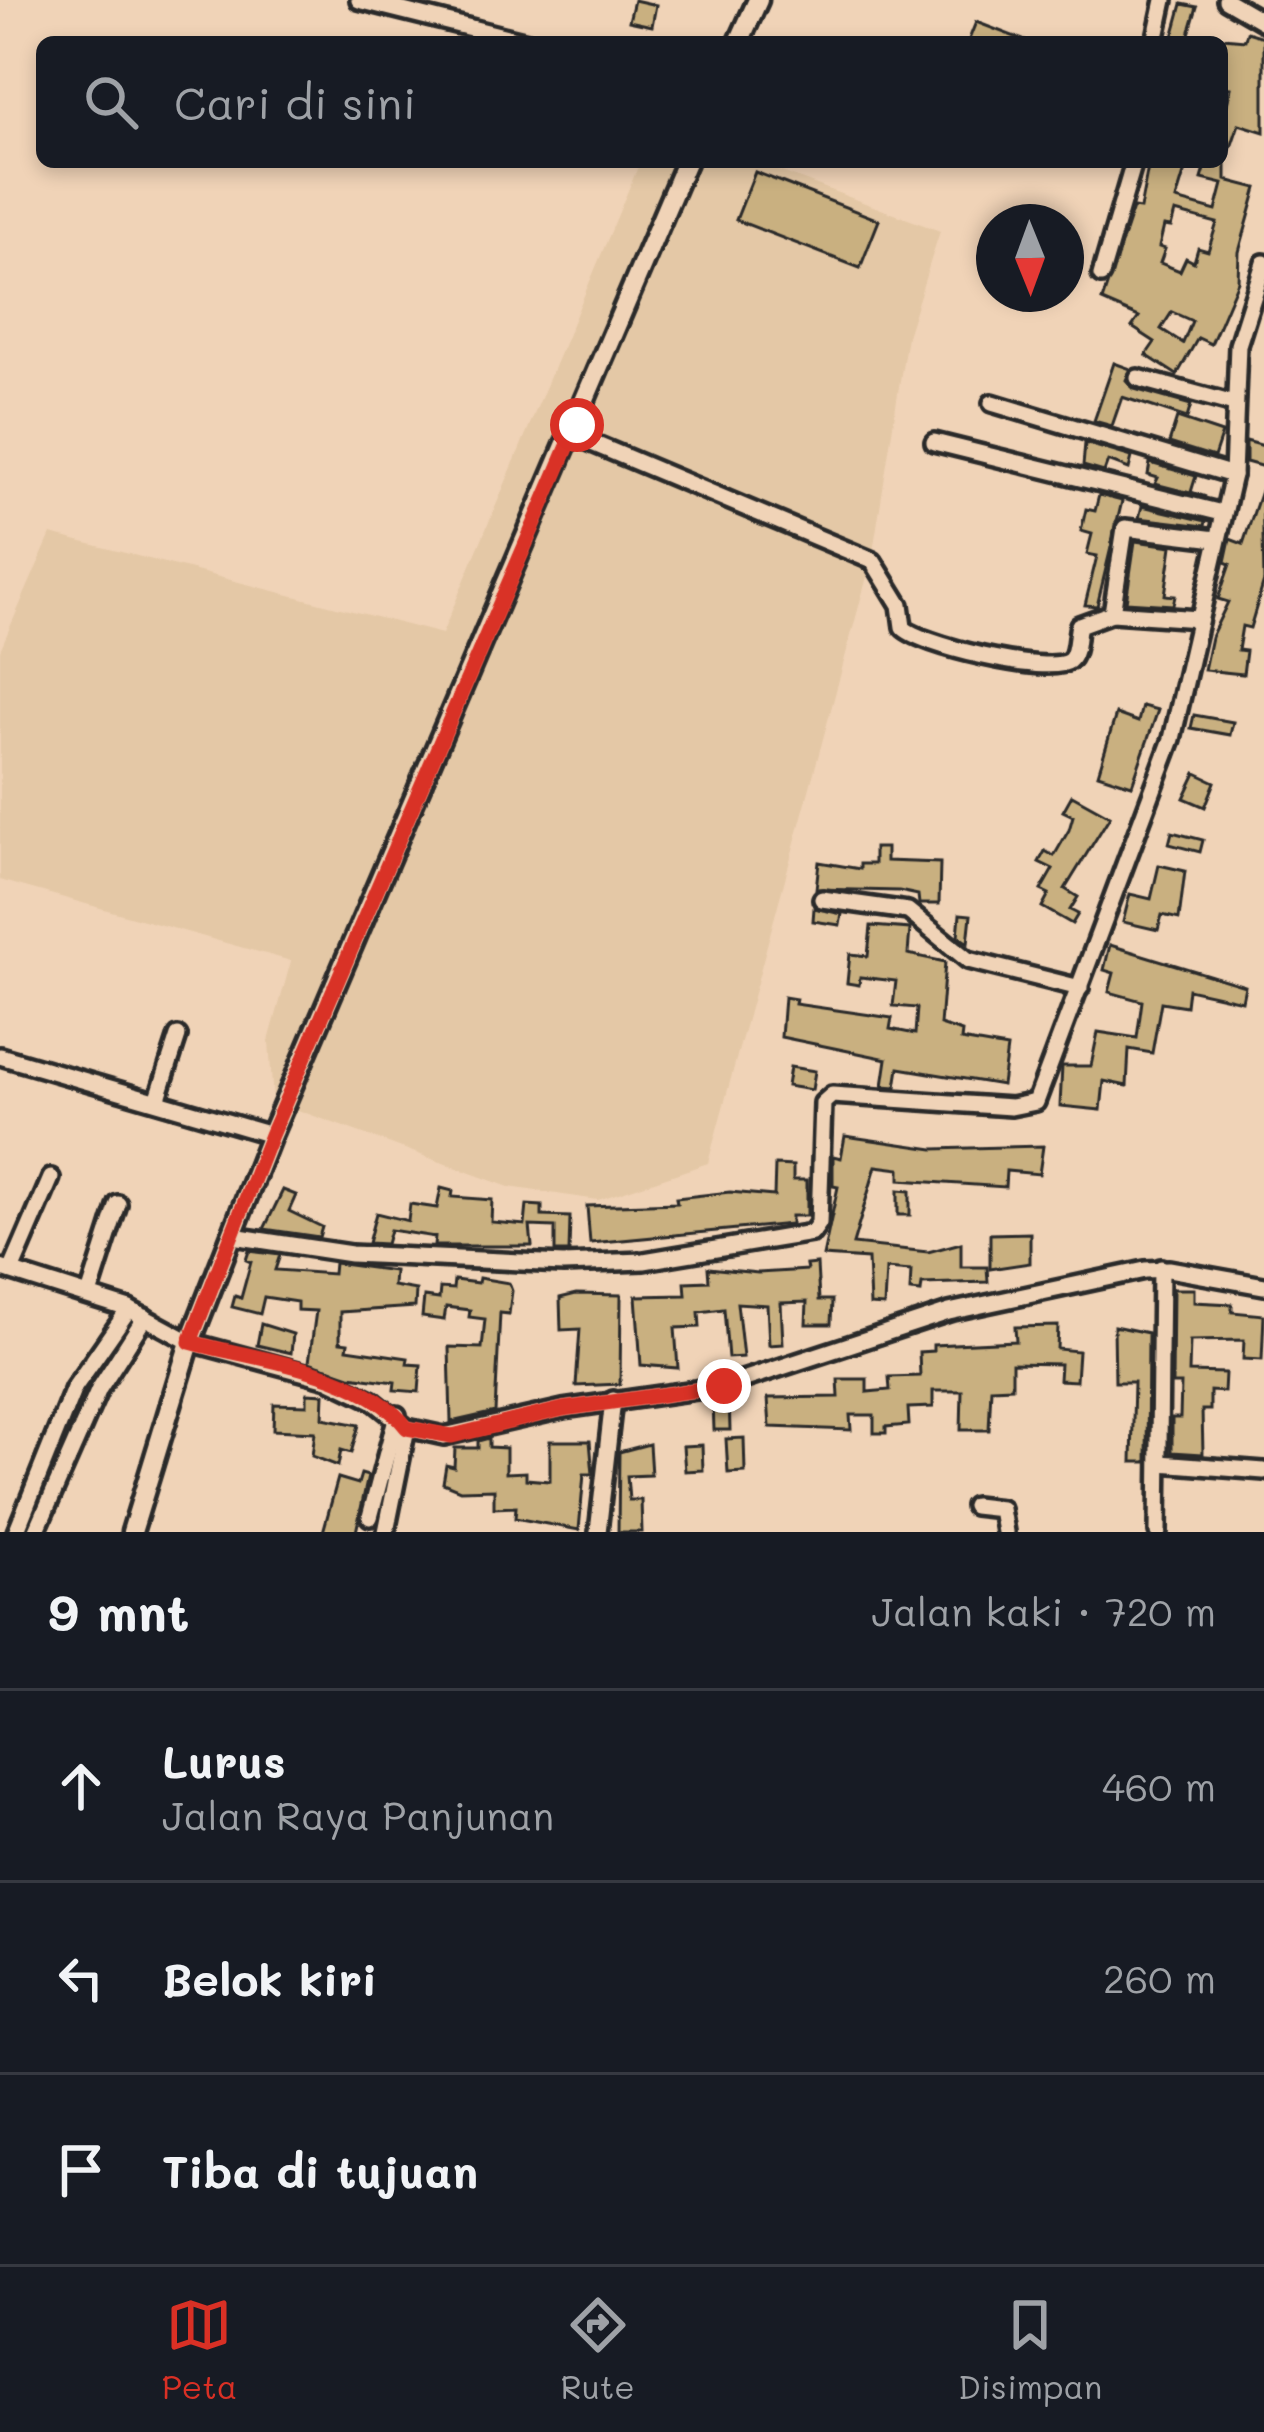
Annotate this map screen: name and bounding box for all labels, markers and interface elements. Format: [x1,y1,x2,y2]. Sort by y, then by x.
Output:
search box [36,36,1228,168]
icon: search [78,69,144,135]
text: Cari di sini [174,73,416,131]
north arrow [976,204,1084,312]
route start [550,398,604,452]
route end [697,1359,751,1413]
text: 9 mnt [48,1577,189,1644]
text: Jalan kaki · 720 m [871,1585,1216,1636]
text: Lurus [162,1731,286,1789]
icon: ahead [48,1753,114,1819]
text: 460 m [1102,1760,1216,1811]
text: Jalan Raya Panjunan [162,1789,554,1840]
icon: left [48,1945,114,2011]
text: Belok kiri [162,1949,377,2007]
text: 260 m [1103,1952,1216,2003]
icon: arrive [48,2137,114,2203]
text: Tiba di tujuan [162,2141,478,2199]
tab: Peta [162,2292,237,2407]
tab: Rute [561,2292,635,2407]
tab: Disimpan [958,2292,1102,2407]

